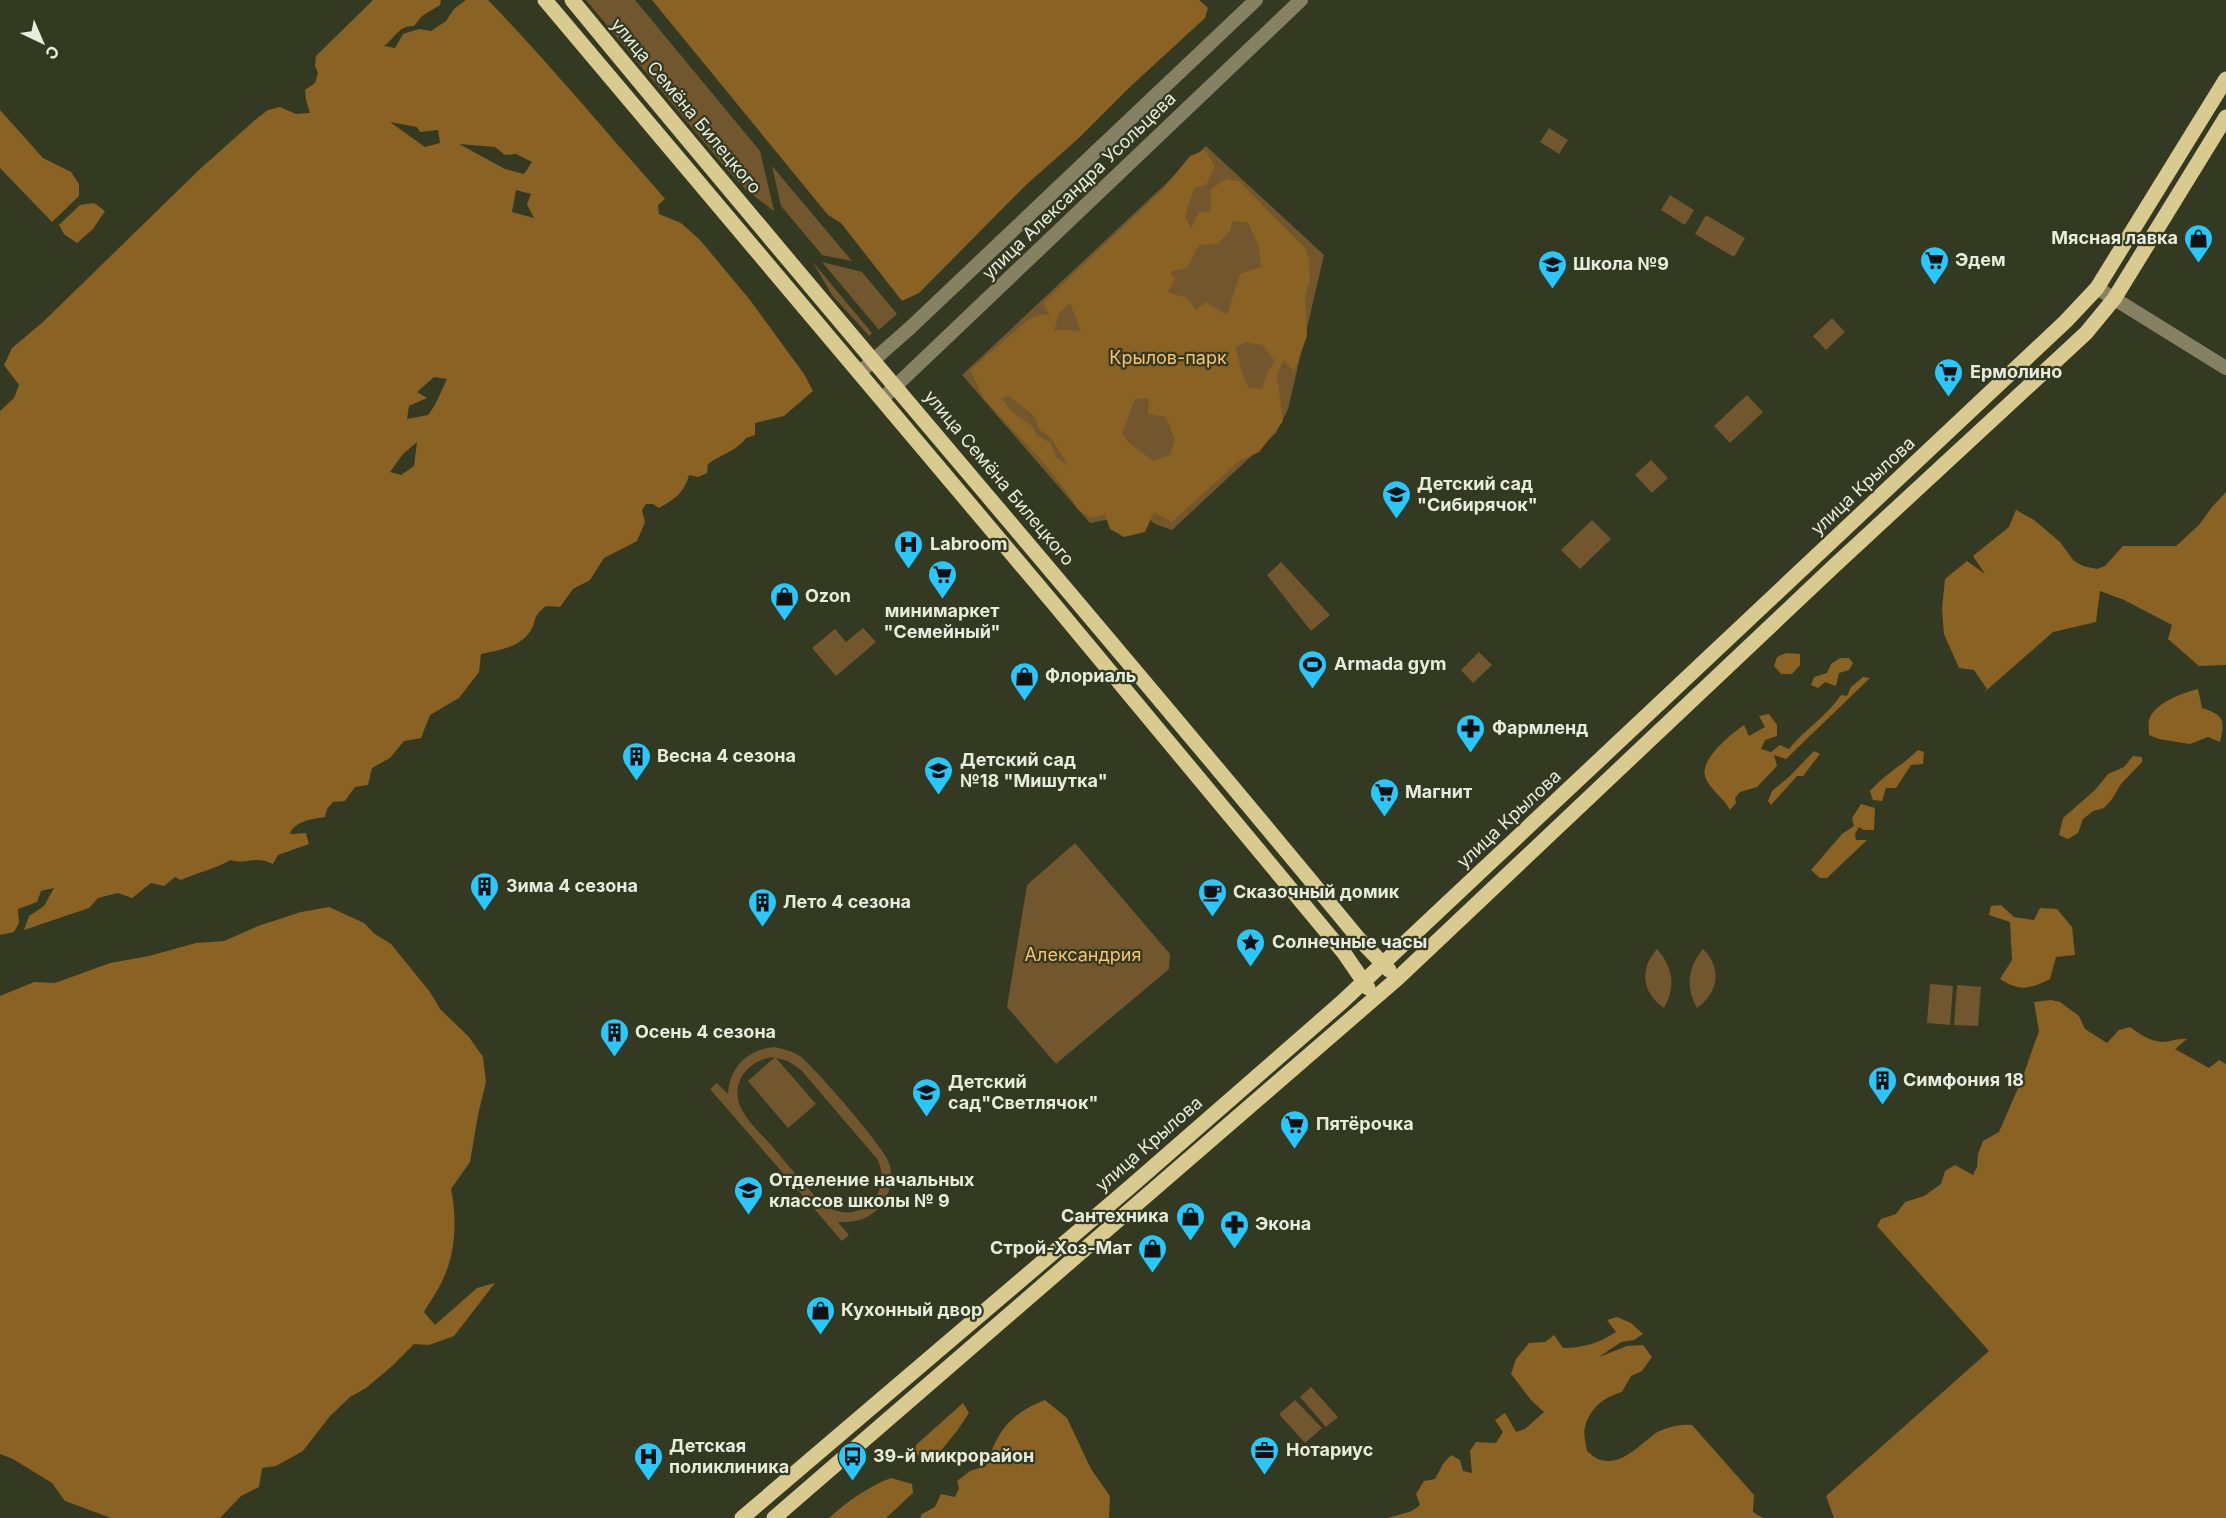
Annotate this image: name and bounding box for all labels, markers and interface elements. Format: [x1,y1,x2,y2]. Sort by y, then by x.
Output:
north arrow [12,12,72,72]
street label: улица Семёна Билецкого [607,14,766,198]
text: С [41,41,64,64]
street label: улица Александра Усольцева [978,88,1180,284]
shop icon: Мясная лавка [2183,222,2215,264]
place label: Мясная лавка [2051,227,2178,248]
supermarket icon: Эдем [1918,244,1950,286]
school or university icon: Школа №9 [1536,248,1568,290]
place label: Эдем [1955,249,2006,270]
place label: Школа №9 [1573,253,1669,274]
park label: Крылов-парк [1109,347,1227,368]
supermarket icon: Ермолино [1933,356,1965,398]
place label: Ермолино [1970,361,2062,382]
street label: улица Семёна Билецкого [920,386,1079,570]
street label: улица Крылова [1806,432,1919,539]
place label: Детский сад "Сибирячок" [1417,473,1538,515]
school or university icon: Детский сад "Сибирячок" [1380,478,1412,520]
hospital icon: Labroom [893,528,925,570]
place label: Labroom [930,533,1007,554]
supermarket icon: минимаркет "Семейный" [926,558,958,600]
shop icon: Ozon [768,580,800,622]
place label: Ozon [805,585,851,606]
place label: минимаркет "Семейный" [884,600,1001,642]
sports icon: Armada gym [1297,648,1329,690]
place label: Armada gym [1334,653,1446,674]
shop icon: Флориаль [1008,660,1040,702]
place label: Флориаль [1045,665,1136,686]
pharmacy icon: Фармленд [1455,712,1487,754]
place label: Фармленд [1492,717,1588,738]
building icon: Весна 4 сезона [620,740,652,782]
place label: Весна 4 сезона [657,745,796,766]
place label: Детский сад №18 "Мишутка" [960,749,1108,791]
school or university icon: Детский сад №18 "Мишутка" [923,754,955,796]
street label: улица Крылова [1452,765,1565,872]
supermarket icon: Магнит [1368,776,1400,818]
place label: Магнит [1405,781,1472,802]
building icon: Зима 4 сезона [469,870,501,912]
place label: Зима 4 сезона [506,875,638,896]
cafe icon: Сказочный домик [1196,876,1228,918]
place label: Сказочный домик [1233,881,1400,902]
building icon: Лето 4 сезона [746,886,778,928]
place label: Лето 4 сезона [783,891,911,912]
place icon: Солнечные часы [1235,926,1267,968]
place label: Солнечные часы [1272,931,1427,952]
park label: Александрия [1025,944,1141,965]
building icon: Осень 4 сезона [598,1016,630,1058]
place label: Осень 4 сезона [635,1021,776,1042]
building icon: Симфония 18 [1866,1064,1898,1106]
place label: Симфония 18 [1903,1069,2024,1090]
place label: Детский сад"Светлячок" [948,1071,1098,1113]
school or university icon: Детский сад"Светлячок" [911,1076,943,1118]
street label: улица Крылова [1091,1092,1206,1196]
supermarket icon: Пятёрочка [1279,1108,1311,1150]
place label: Пятёрочка [1316,1113,1414,1134]
place label: Отделение начальных классов школы № 9 [769,1169,975,1211]
school or university icon: Отделение начальных классов школы № 9 [732,1174,764,1216]
shop icon: Сантехника [1174,1200,1206,1242]
place label: Сантехника [1061,1205,1169,1226]
pharmacy icon: Экона [1218,1208,1250,1250]
place label: Экона [1255,1213,1311,1234]
shop icon: Строй-Хоз-Мат [1137,1232,1169,1274]
place label: Строй-Хоз-Мат [990,1237,1132,1258]
shop icon: Кухонный двор [804,1294,836,1336]
place label: Кухонный двор [841,1299,982,1320]
office icon: Нотариус [1249,1434,1281,1476]
place label: Детская поликлиника [669,1435,789,1477]
place label: Нотариус [1286,1439,1373,1460]
hospital icon: Детская поликлиника [632,1440,664,1482]
bus stop icon: 39-й микрорайон [836,1440,868,1482]
place label: 39-й микрорайон [873,1445,1034,1466]

